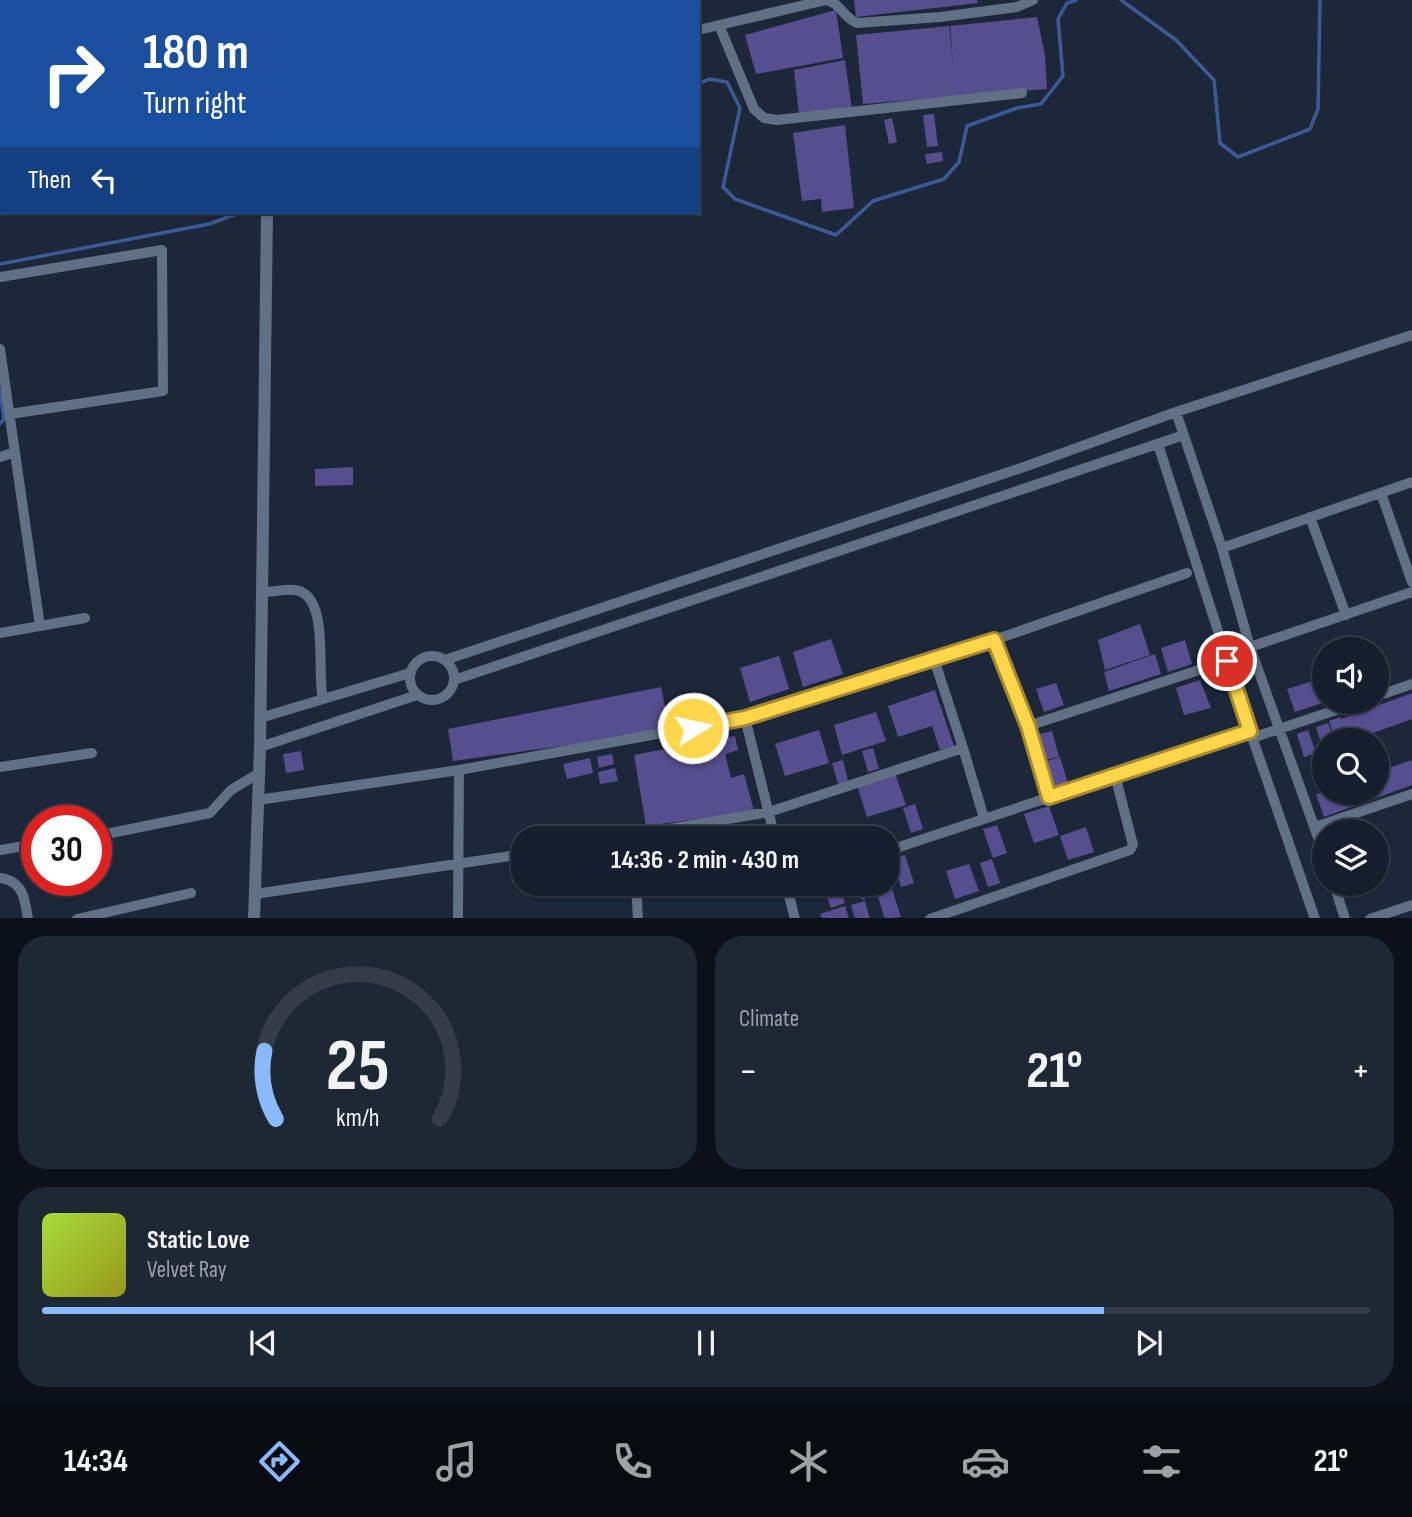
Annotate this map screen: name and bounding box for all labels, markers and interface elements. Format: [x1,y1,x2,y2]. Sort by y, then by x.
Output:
text: 180 m [143,24,249,83]
icon: right [28,28,119,119]
text: Turn right [143,84,247,123]
icon: left [85,161,123,199]
text: Then [28,165,71,196]
pin [1197,631,1257,691]
map controls [1312,637,1389,896]
button: sound [1312,637,1389,714]
icon: arrive [1208,642,1246,680]
position arrow [656,691,730,765]
button: search [1312,728,1389,805]
speed limit sign: 30 [21,805,112,896]
button: layers [1312,819,1389,896]
text: 14:36 · 2 min · 430 m [611,845,799,876]
text: Climate [739,1005,799,1033]
text: 25 [326,1023,389,1111]
text: 21° [1026,1040,1083,1103]
text: − [739,1049,758,1094]
text: + [1351,1049,1370,1094]
text: km/h [336,1102,379,1133]
text: Static Love [147,1225,250,1256]
text: Velvet Ray [147,1256,227,1284]
icon: previous [244,1324,282,1362]
icon: pause [687,1324,725,1362]
icon: next [1130,1324,1168,1362]
icon: directions [255,1437,304,1486]
icon: music [432,1437,481,1486]
icon: phone [608,1437,657,1486]
icon: climate [784,1437,833,1486]
icon: car [961,1437,1010,1486]
icon: filters [1137,1437,1186,1486]
text: 14:34 [64,1442,128,1481]
text: 21° [1314,1442,1348,1481]

